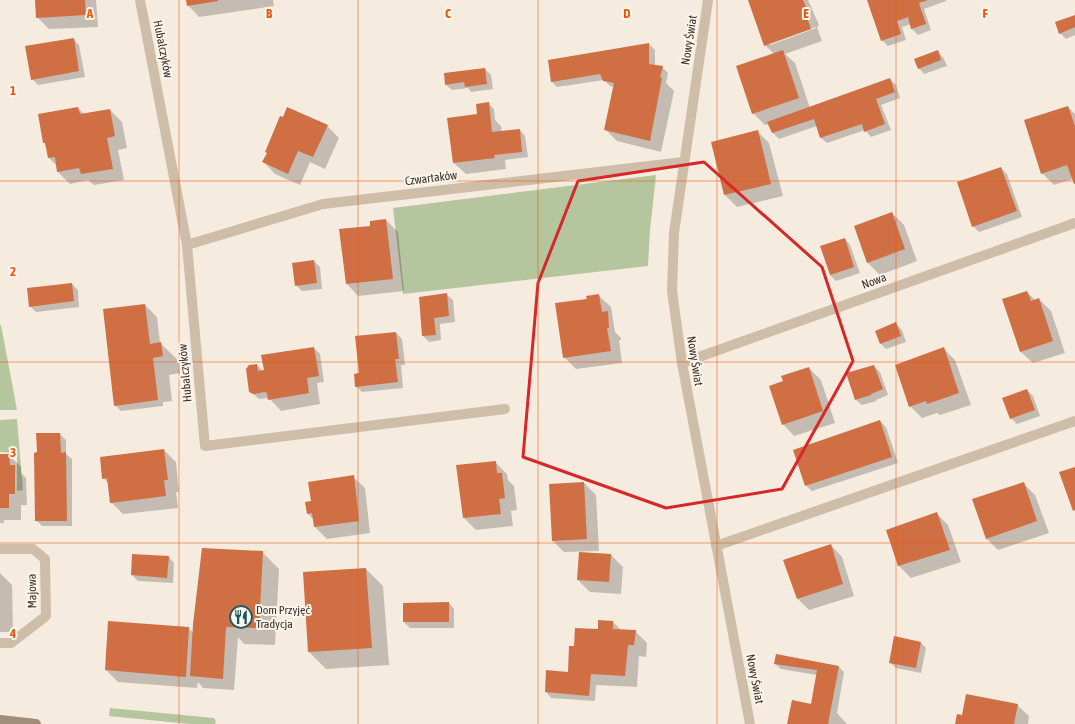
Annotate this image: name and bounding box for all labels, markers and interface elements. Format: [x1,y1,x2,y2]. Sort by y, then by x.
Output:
text: A [86,6,94,21]
text: B [266,6,273,21]
text: C [445,6,451,21]
text: D [623,6,631,21]
text: E [803,6,809,21]
text: F [982,6,988,21]
street label: Nowy Świat [678,14,700,66]
street label: Hubalczyków [151,19,175,79]
text: 1 [10,83,16,98]
street label: Czwartaków [404,168,458,188]
text: 2 [10,264,16,279]
street label: Nowa [860,270,888,292]
street label: Nowy Świat [684,335,706,387]
street label: Hubalczyków [175,343,195,403]
text: 3 [10,445,16,460]
street label: Majowa [25,574,39,608]
place label: Dom Przyjęć Tradycja [256,603,310,631]
restaurant icon: Dom Przyjęć Tradycja [228,604,254,630]
text: 4 [9,626,16,641]
street label: Nowy Świat [743,653,767,706]

